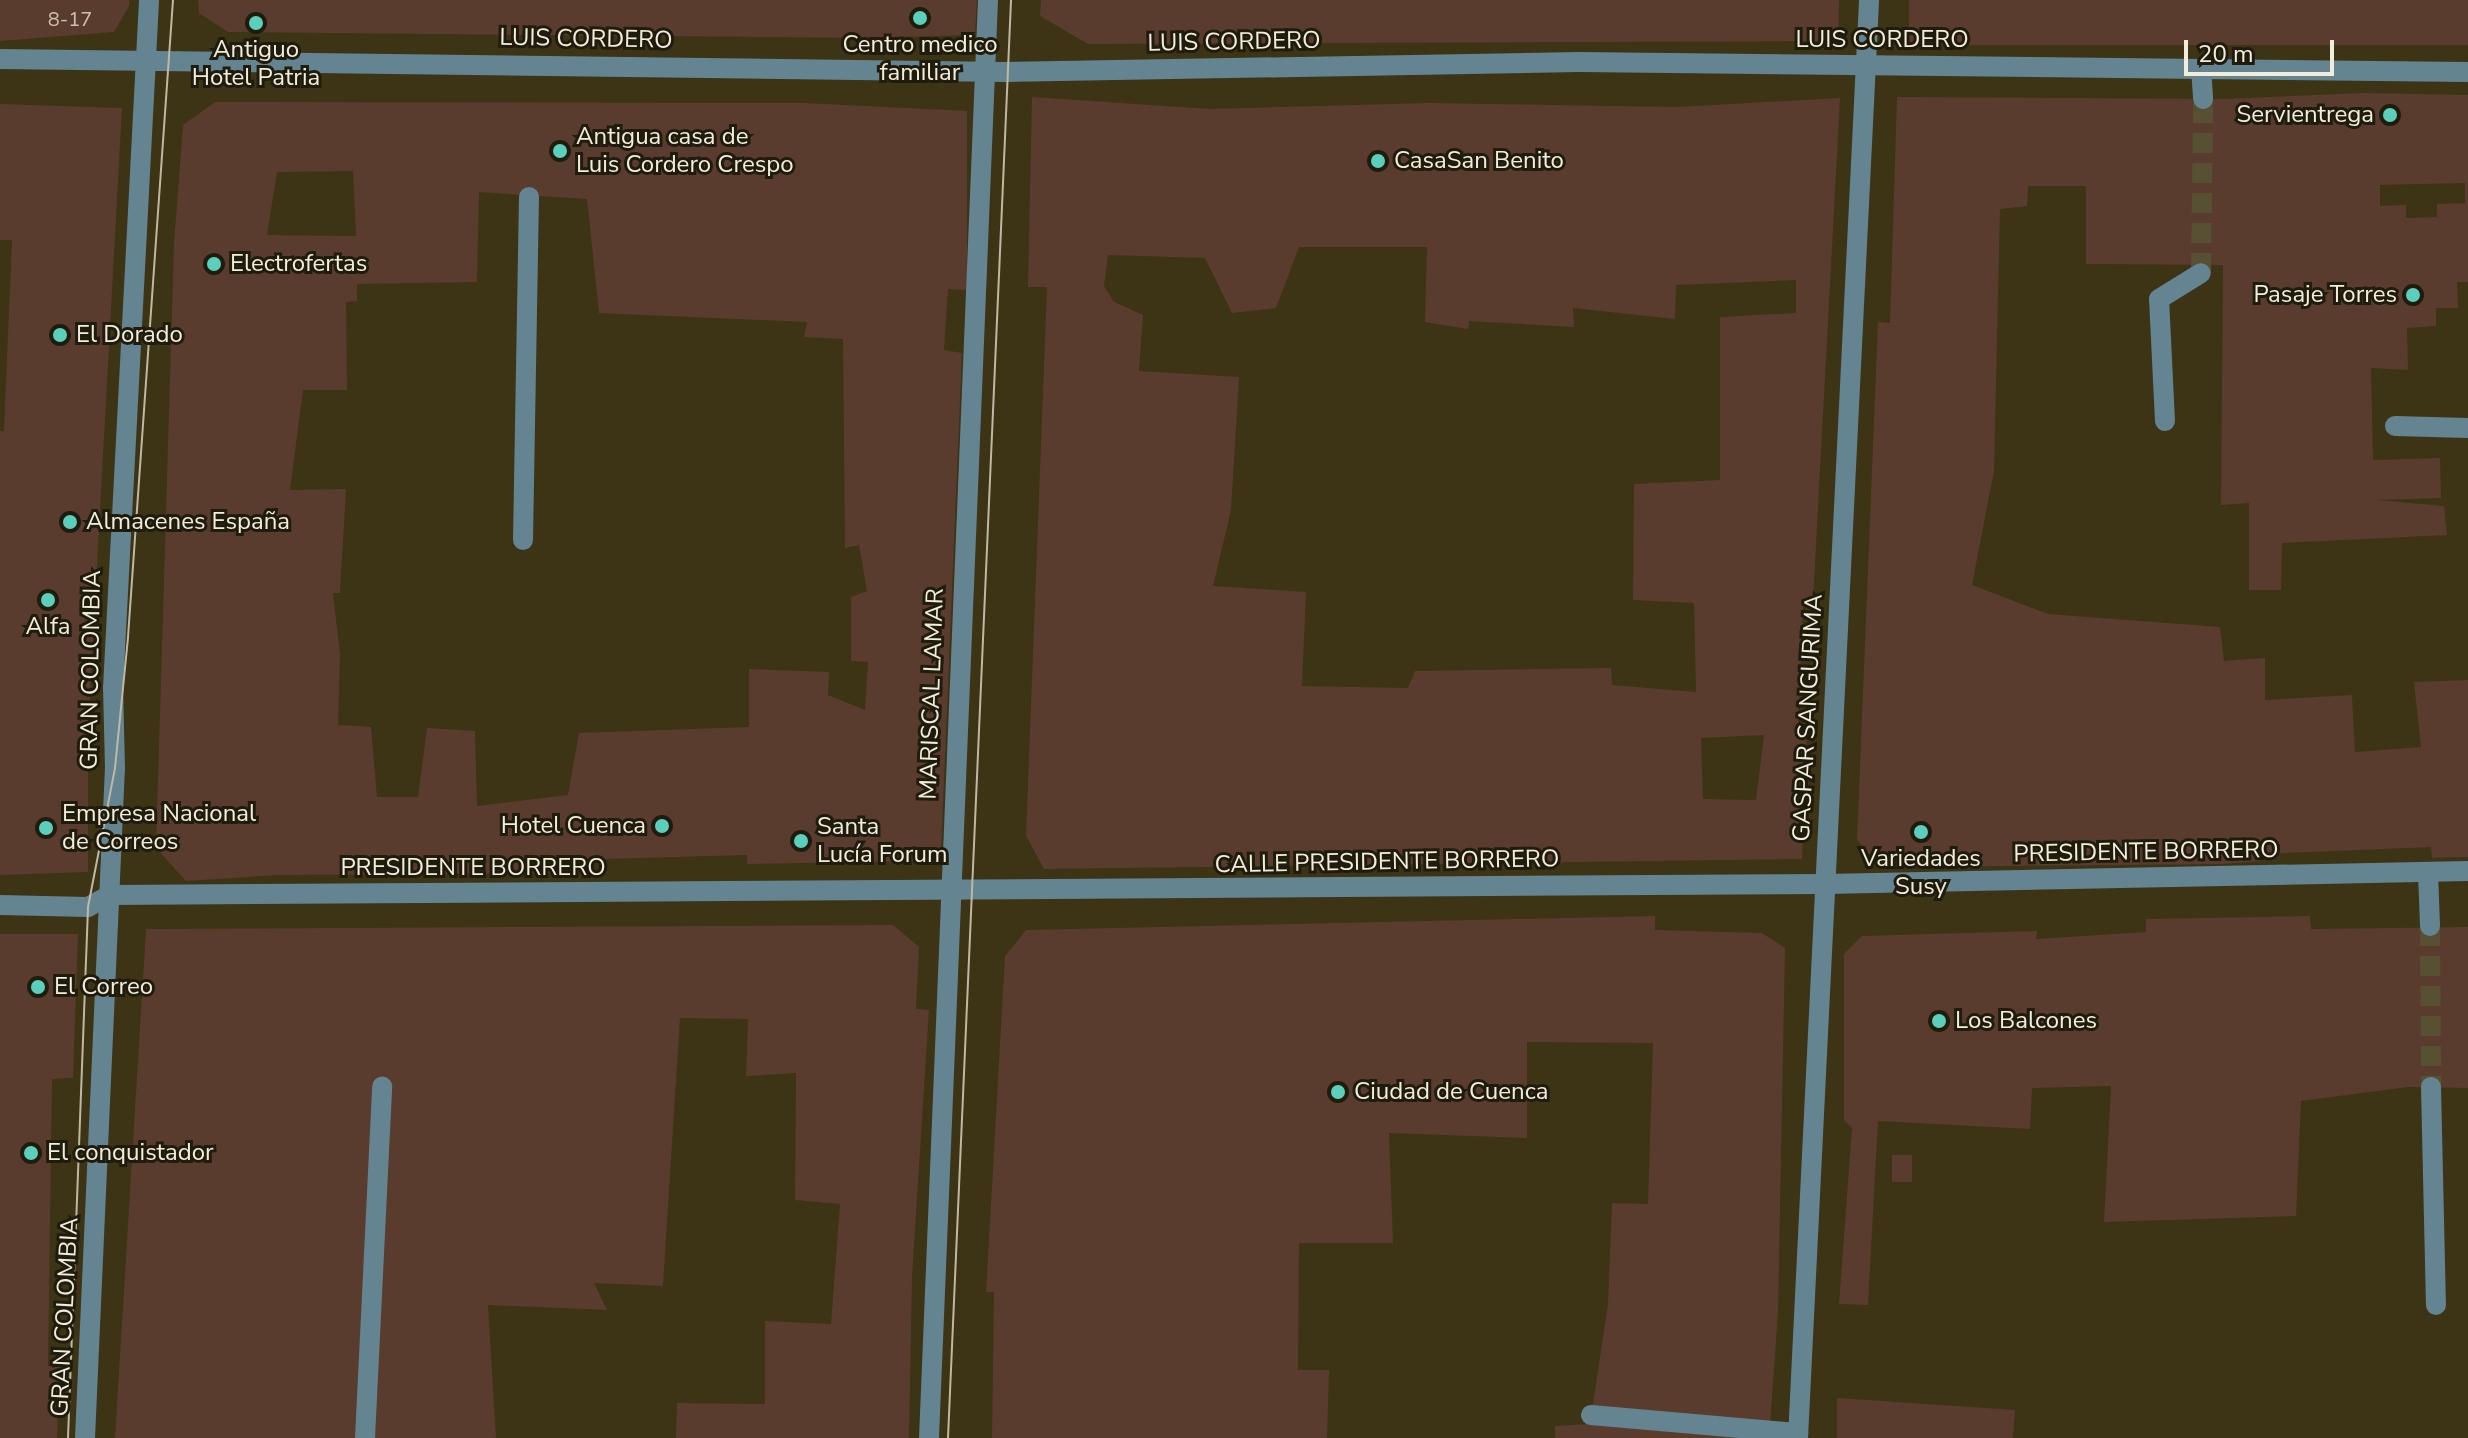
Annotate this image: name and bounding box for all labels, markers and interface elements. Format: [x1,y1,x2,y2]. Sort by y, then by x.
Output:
house number: 8-17 [48,7,92,31]
marker: Centro medico familiar [911,9,929,27]
marker: Antiguo Hotel Patria [247,14,265,32]
street label: LUIS CORDERO [499,23,673,55]
scale bar [2188,24,2338,74]
street label: LUIS CORDERO [1147,26,1321,58]
street label: LUIS CORDERO [1795,26,1969,54]
place label: Centro medico familiar [842,31,998,87]
place label: Antiguo Hotel Patria [192,36,320,92]
text: 20 m [2198,38,2254,70]
place label: Servientrega [2236,101,2374,129]
marker: Servientrega [2381,106,2399,124]
place label: Antigua casa de Luis Cordero Crespo [576,123,794,179]
marker: Antigua casa de Luis Cordero Crespo [551,142,569,160]
place label: CasaSan Benito [1394,147,1564,175]
marker: CasaSan Benito [1369,152,1387,170]
place label: Electrofertas [230,250,367,278]
marker: Electrofertas [205,255,223,273]
place label: Pasaje Torres [2254,281,2397,309]
marker: Pasaje Torres [2404,286,2422,304]
place label: El Dorado [76,321,183,349]
marker: El Dorado [51,326,69,344]
place label: Almacenes España [86,508,290,536]
marker: Almacenes España [61,513,79,531]
street label: GRAN COLOMBIA [75,570,107,770]
street label: MARISCAL LAMAR [914,588,950,800]
marker: Alfa [39,591,57,609]
street label: GASPAR SANGURIMA [1787,594,1829,842]
place label: Alfa [25,613,71,641]
place label: Empresa Nacional de Correos [62,800,256,856]
place label: Hotel Cuenca [501,812,646,840]
place label: Santa Lucía Forum [817,813,947,869]
marker: Hotel Cuenca [653,817,671,835]
marker: Empresa Nacional de Correos [37,819,55,837]
marker: Variedades Susy [1912,823,1930,841]
marker: Santa Lucía Forum [792,832,810,850]
street label: PRESIDENTE BORRERO [2013,835,2279,869]
street label: CALLE PRESIDENTE BORRERO [1214,845,1560,879]
place label: Variedades Susy [1861,845,1981,901]
street label: PRESIDENTE BORRERO [340,854,606,882]
place label: El Correo [54,973,153,1001]
marker: El Correo [29,978,47,996]
place label: Los Balcones [1955,1007,2097,1035]
marker: Los Balcones [1930,1012,1948,1030]
place label: Ciudad de Cuenca [1354,1078,1548,1106]
marker: Ciudad de Cuenca [1329,1083,1347,1101]
place label: El conquistador [47,1139,214,1167]
marker: El conquistador [22,1144,40,1162]
street label: GRAN COLOMBIA [45,1217,85,1417]

